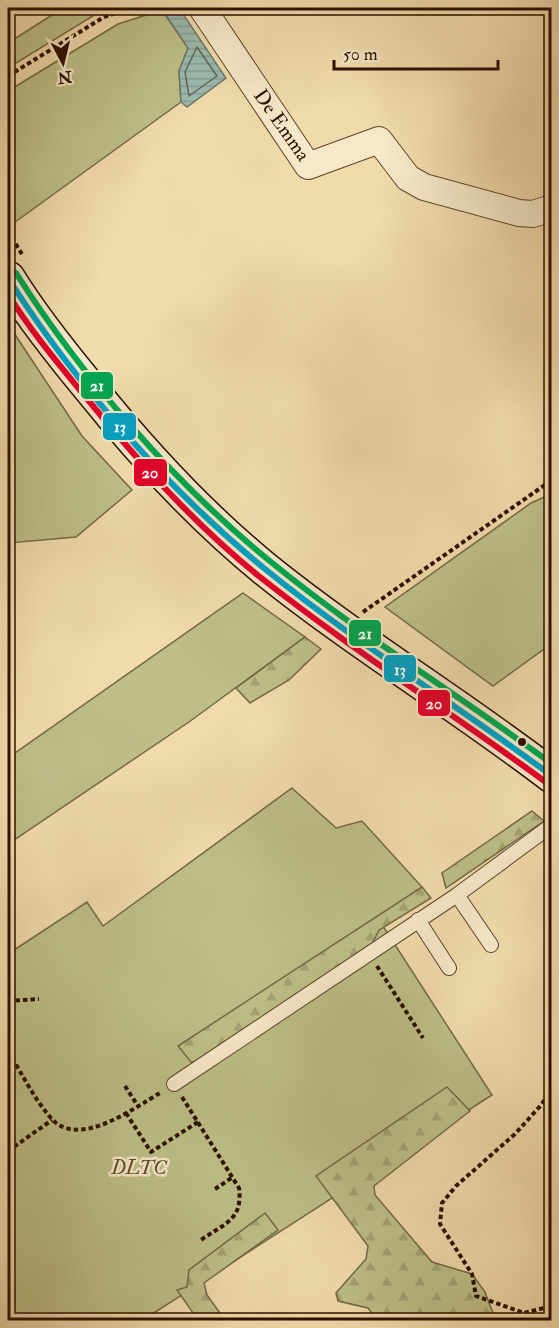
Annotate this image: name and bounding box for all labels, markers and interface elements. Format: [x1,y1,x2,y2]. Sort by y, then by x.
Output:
north arrow [33,33,93,93]
scale bar [334,33,498,71]
text: 50 m [343,43,378,66]
text: N [56,66,74,88]
street label: De Emma [248,84,316,167]
line badge: 21 [80,371,114,400]
text: 21 [90,376,104,396]
line badge: 13 [102,412,137,441]
text: 13 [114,417,126,437]
line badge: 20 [133,458,168,487]
text: 20 [142,463,158,483]
line badge: 21 [348,619,382,647]
text: 21 [358,624,372,644]
line badge: 13 [383,654,417,683]
text: 13 [394,660,406,680]
line badge: 20 [417,689,451,717]
text: 20 [426,694,442,714]
unlabelled marker [516,736,528,748]
park label: DLTC [110,1155,168,1180]

